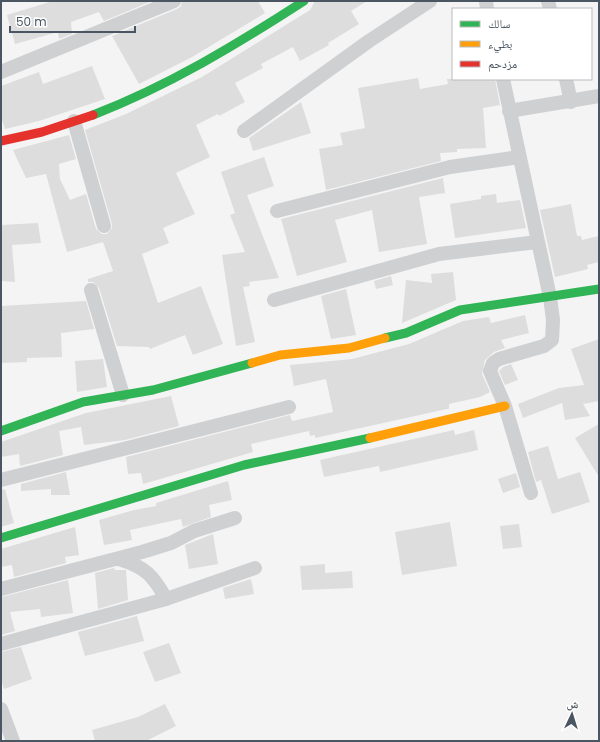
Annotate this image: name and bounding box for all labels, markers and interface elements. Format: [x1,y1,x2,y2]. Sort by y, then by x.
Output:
scale bar [10,8,135,34]
legend [452,8,592,80]
text: 50 m [16,13,47,30]
text: سالك [488,15,510,32]
text: بطيء [488,35,512,54]
text: مزدحم [488,55,517,72]
north arrow [552,694,592,734]
text: ش [566,696,579,712]

